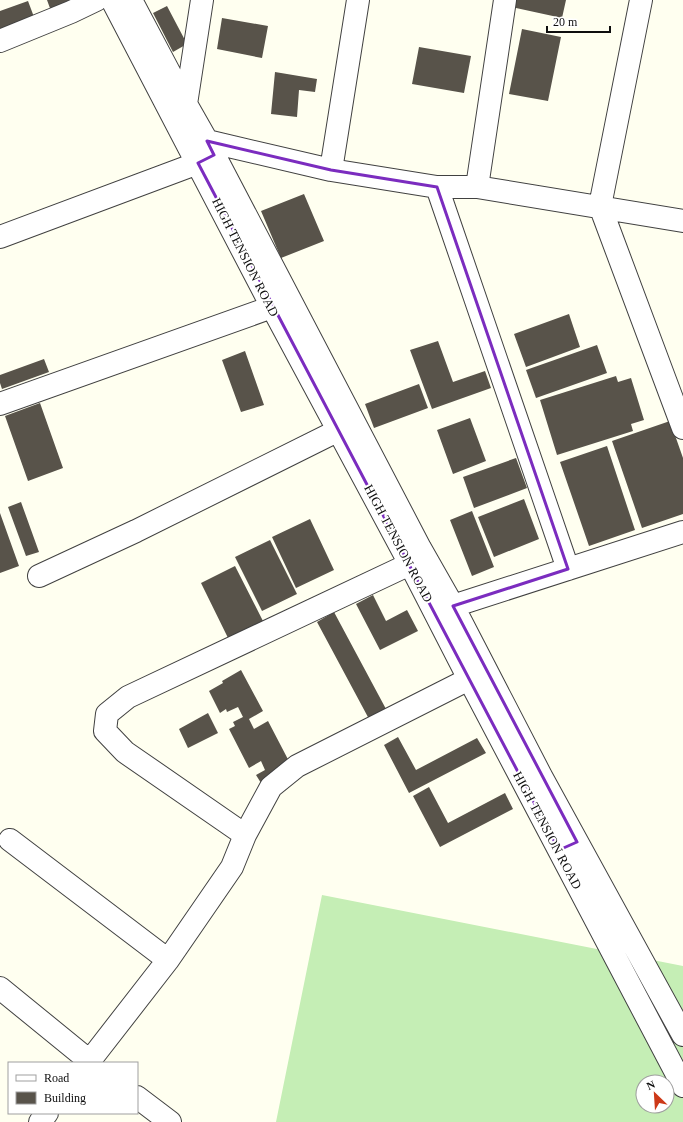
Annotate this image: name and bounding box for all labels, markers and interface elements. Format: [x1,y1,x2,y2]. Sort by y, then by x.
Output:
scale bar [547,8,610,34]
text: 20 m [553,15,578,29]
street label: HIGH TENSION ROAD [209,195,282,319]
street label: HIGH TENSION ROAD [361,482,436,605]
street label: HIGH TENSION ROAD [510,769,585,892]
legend [8,1062,138,1114]
text: Road [44,1071,69,1085]
north arrow [635,1074,675,1114]
text: N [645,1078,657,1092]
text: Building [44,1091,86,1105]

